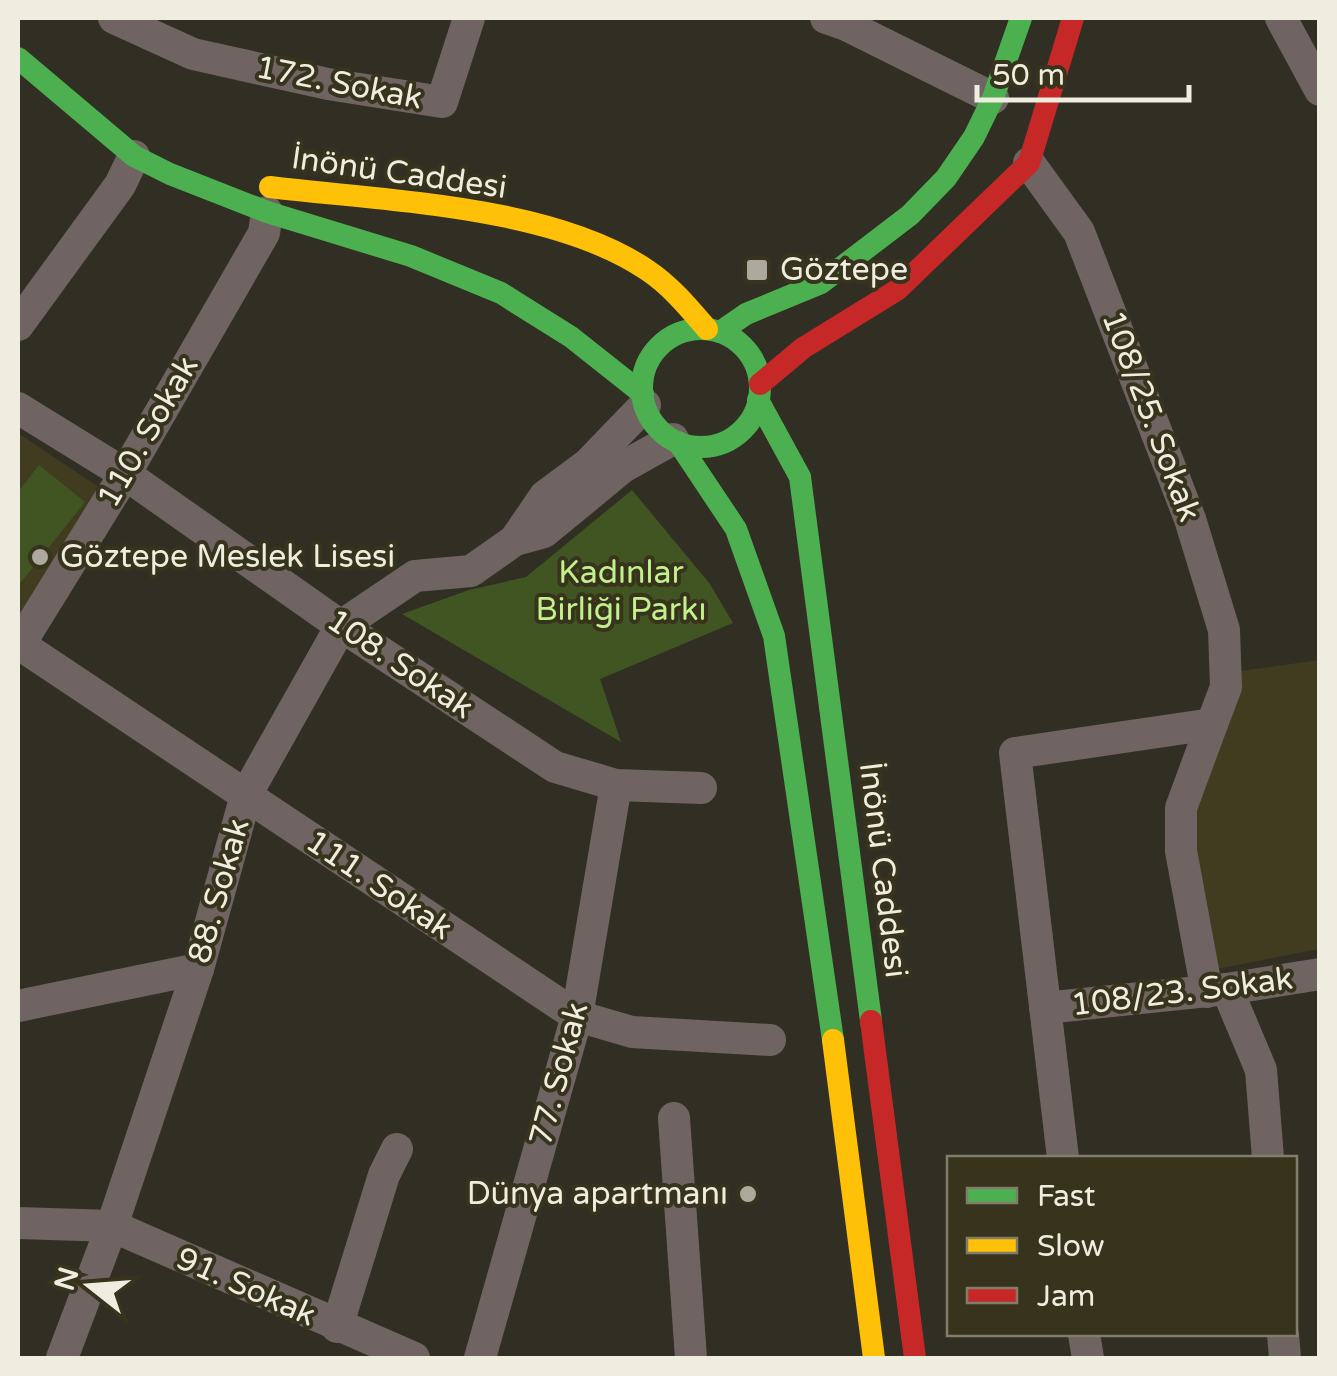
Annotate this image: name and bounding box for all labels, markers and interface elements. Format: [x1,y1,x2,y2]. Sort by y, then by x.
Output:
scale bar [977,40,1190,102]
street label: 172. Sokak [253,48,425,118]
text: 50 m [992,57,1065,94]
street label: İnönü Caddesi [289,139,509,207]
place label: Göztepe [780,251,908,289]
marker: Göztepe [744,257,770,283]
street label: 108/25. Sokak [1093,305,1209,527]
street label: 110. Sokak [89,349,207,515]
place label: Göztepe Meslek Lisesi [60,538,395,576]
marker: Göztepe Meslek Lisesi [29,546,51,568]
park label: Kadınlar Birliği Parkı [536,554,706,629]
street label: 108. Sokak [319,601,481,727]
street label: İnönü Caddesi [851,760,915,980]
street label: 88. Sokak [180,814,258,968]
street label: 111. Sokak [298,822,460,948]
street label: 108/23. Sokak [1069,960,1295,1024]
street label: 77. Sokak [522,998,596,1150]
legend [947,1156,1297,1336]
place label: Dünya apartmanı [467,1175,728,1213]
text: Fast [1037,1178,1096,1215]
marker: Dünya apartmanı [737,1183,759,1205]
text: Slow [1037,1228,1105,1265]
north arrow [40,1236,140,1336]
street label: 91. Sokak [170,1239,322,1335]
text: N [48,1263,87,1295]
text: Jam [1037,1278,1095,1315]

